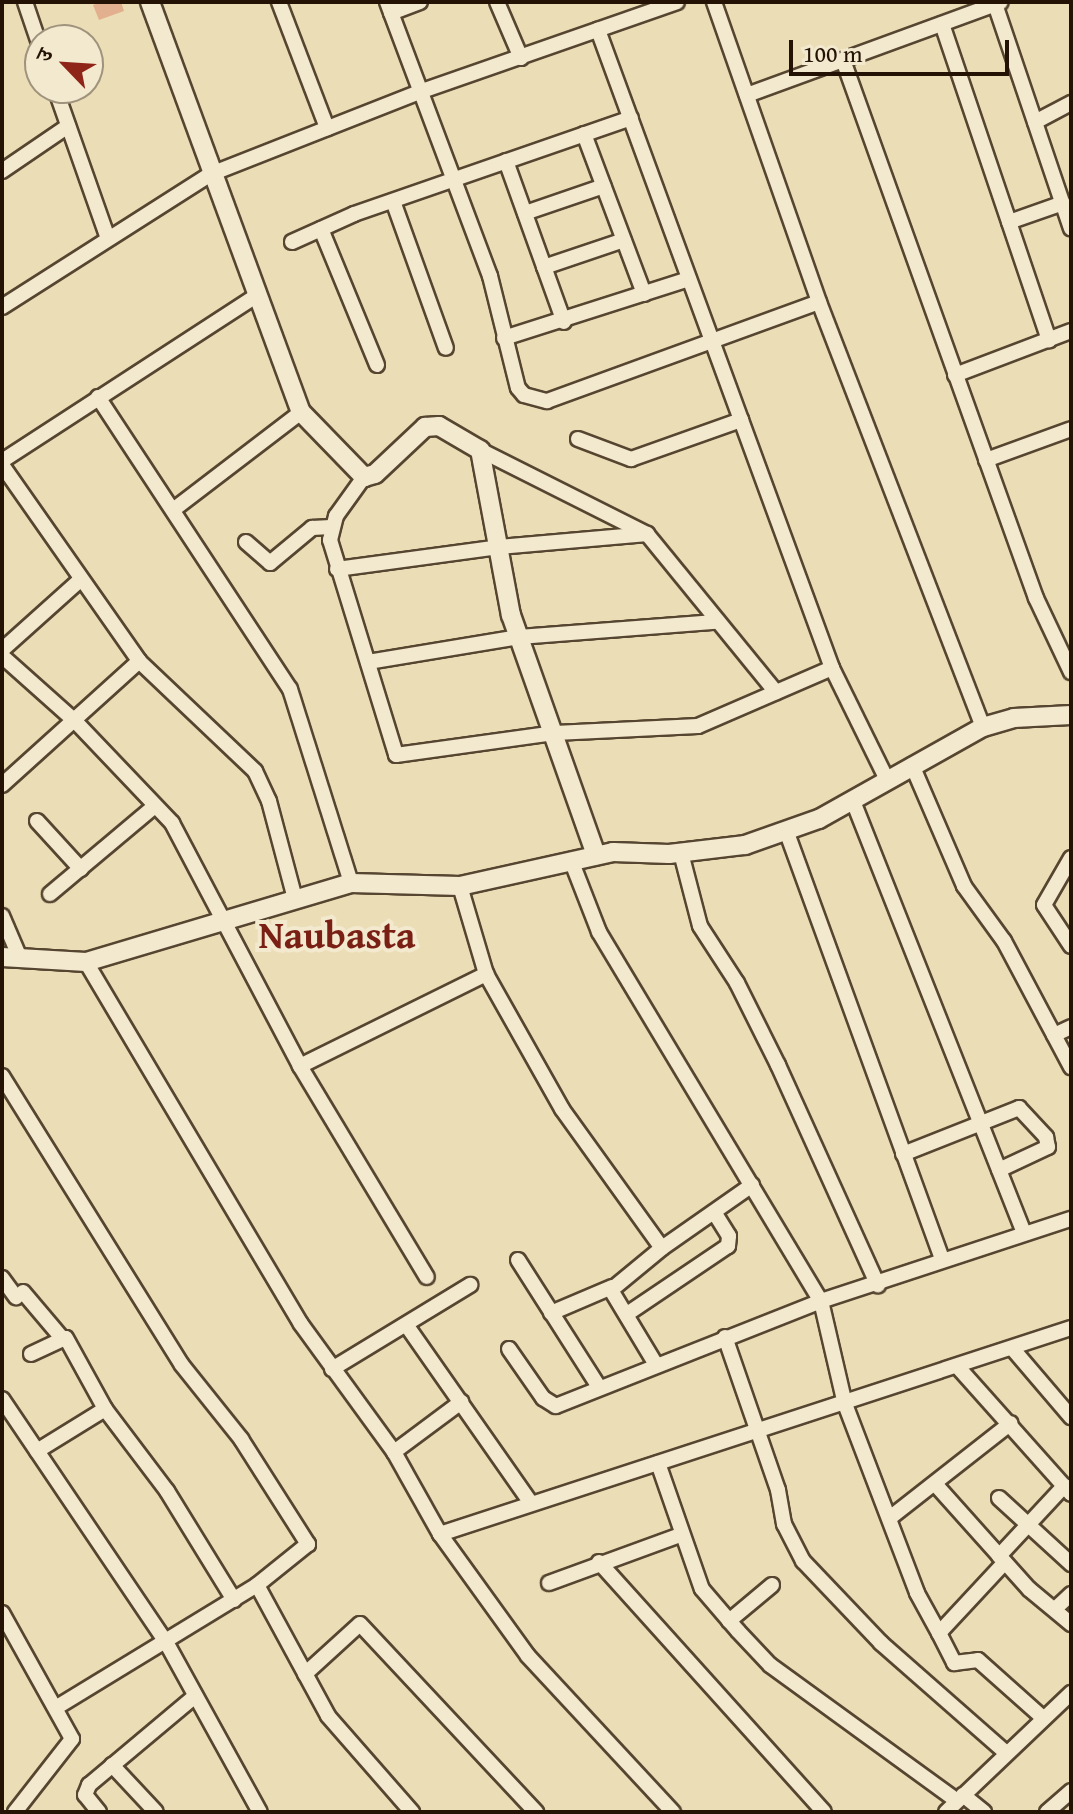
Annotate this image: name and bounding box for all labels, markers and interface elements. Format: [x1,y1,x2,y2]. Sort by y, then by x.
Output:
north arrow [24,24,104,104]
scale bar [793,24,1013,74]
text: 100 m [803,36,863,71]
text: उ [27,43,61,67]
district label: Naubasta [258,912,416,958]

